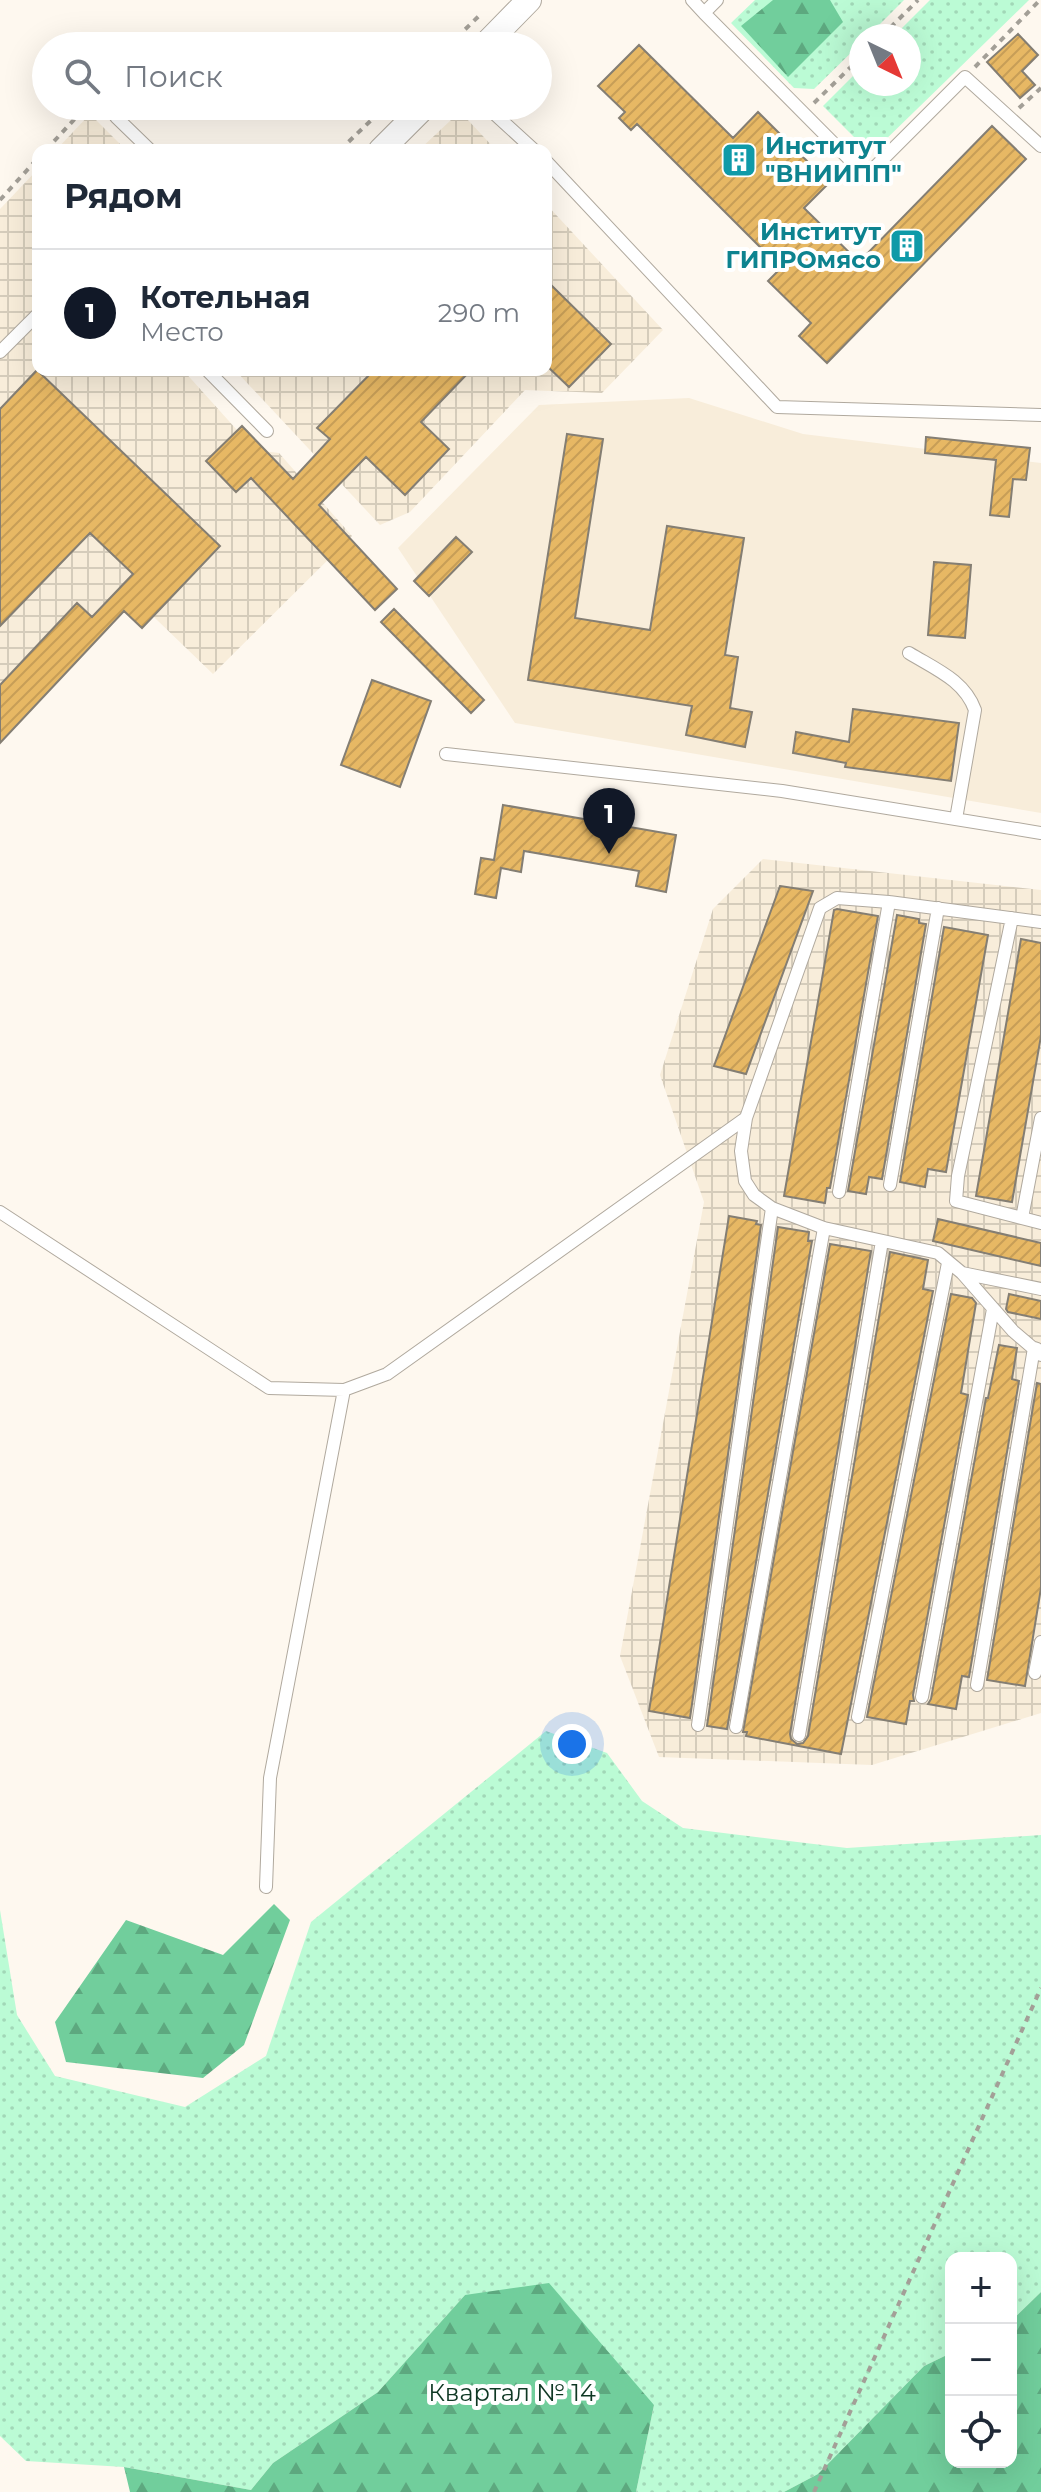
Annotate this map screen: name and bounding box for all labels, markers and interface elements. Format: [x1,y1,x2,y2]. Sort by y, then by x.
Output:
north arrow [849,24,921,96]
search box [32,32,552,120]
icon: search [60,54,104,98]
text: Поиск [124,58,223,95]
place label: Институт "ВНИИПП" [765,131,902,188]
building icon: Институт "ВНИИПП" [720,141,758,179]
text: Рядом [64,175,183,217]
place label: Институт ГИПРОмясо [726,217,881,274]
building icon: Институт ГИПРОмясо [888,227,926,265]
text: Котельная [140,279,311,316]
text: 1 [85,297,95,329]
text: 290 m [438,297,520,329]
text: Место [140,316,224,348]
pin: 1 [583,788,635,854]
your location [552,1724,592,1764]
map controls [945,2252,1017,2468]
button: + [945,2252,1017,2324]
button: − [945,2324,1017,2396]
park label: Квартал № 14 [428,2378,596,2407]
button: locate [945,2396,1017,2468]

